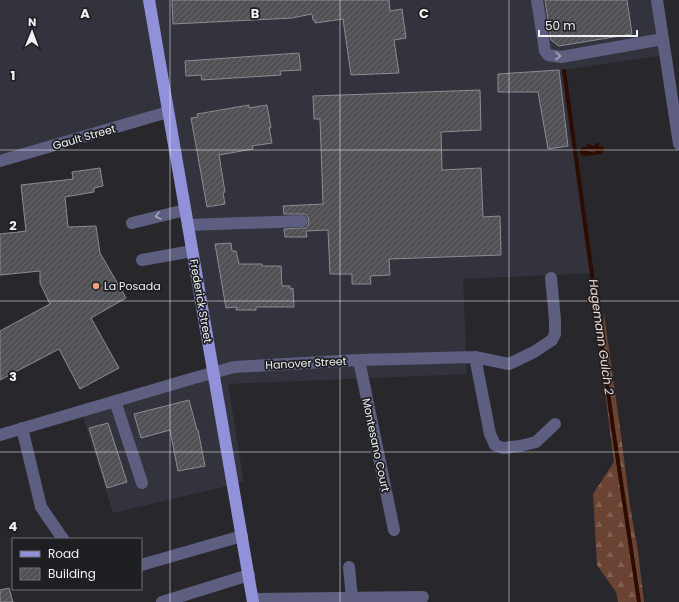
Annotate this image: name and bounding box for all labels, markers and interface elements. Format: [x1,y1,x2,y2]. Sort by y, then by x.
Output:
text: A [80,4,90,23]
text: B [251,4,260,23]
text: C [419,4,429,23]
north arrow [12,12,52,52]
scale bar [539,12,637,38]
text: N [28,14,36,30]
text: 50 m [545,17,576,34]
one-way arrow [555,51,561,60]
text: 1 [11,66,15,85]
street label: Gault Street [51,120,117,154]
one-way arrow [155,211,162,220]
text: 2 [9,216,17,235]
street label: Frederick Street [186,258,216,344]
place label: La Posada [104,278,161,294]
water label: Hagemann Gulch 2 [585,278,618,396]
marker: La Posada [91,281,101,291]
street label: Hanover Street [265,353,347,373]
text: 3 [9,367,17,386]
street label: Montesano Court [358,397,394,493]
text: 4 [9,517,18,536]
legend [12,538,142,590]
text: Road [48,545,79,562]
text: Building [48,565,96,582]

